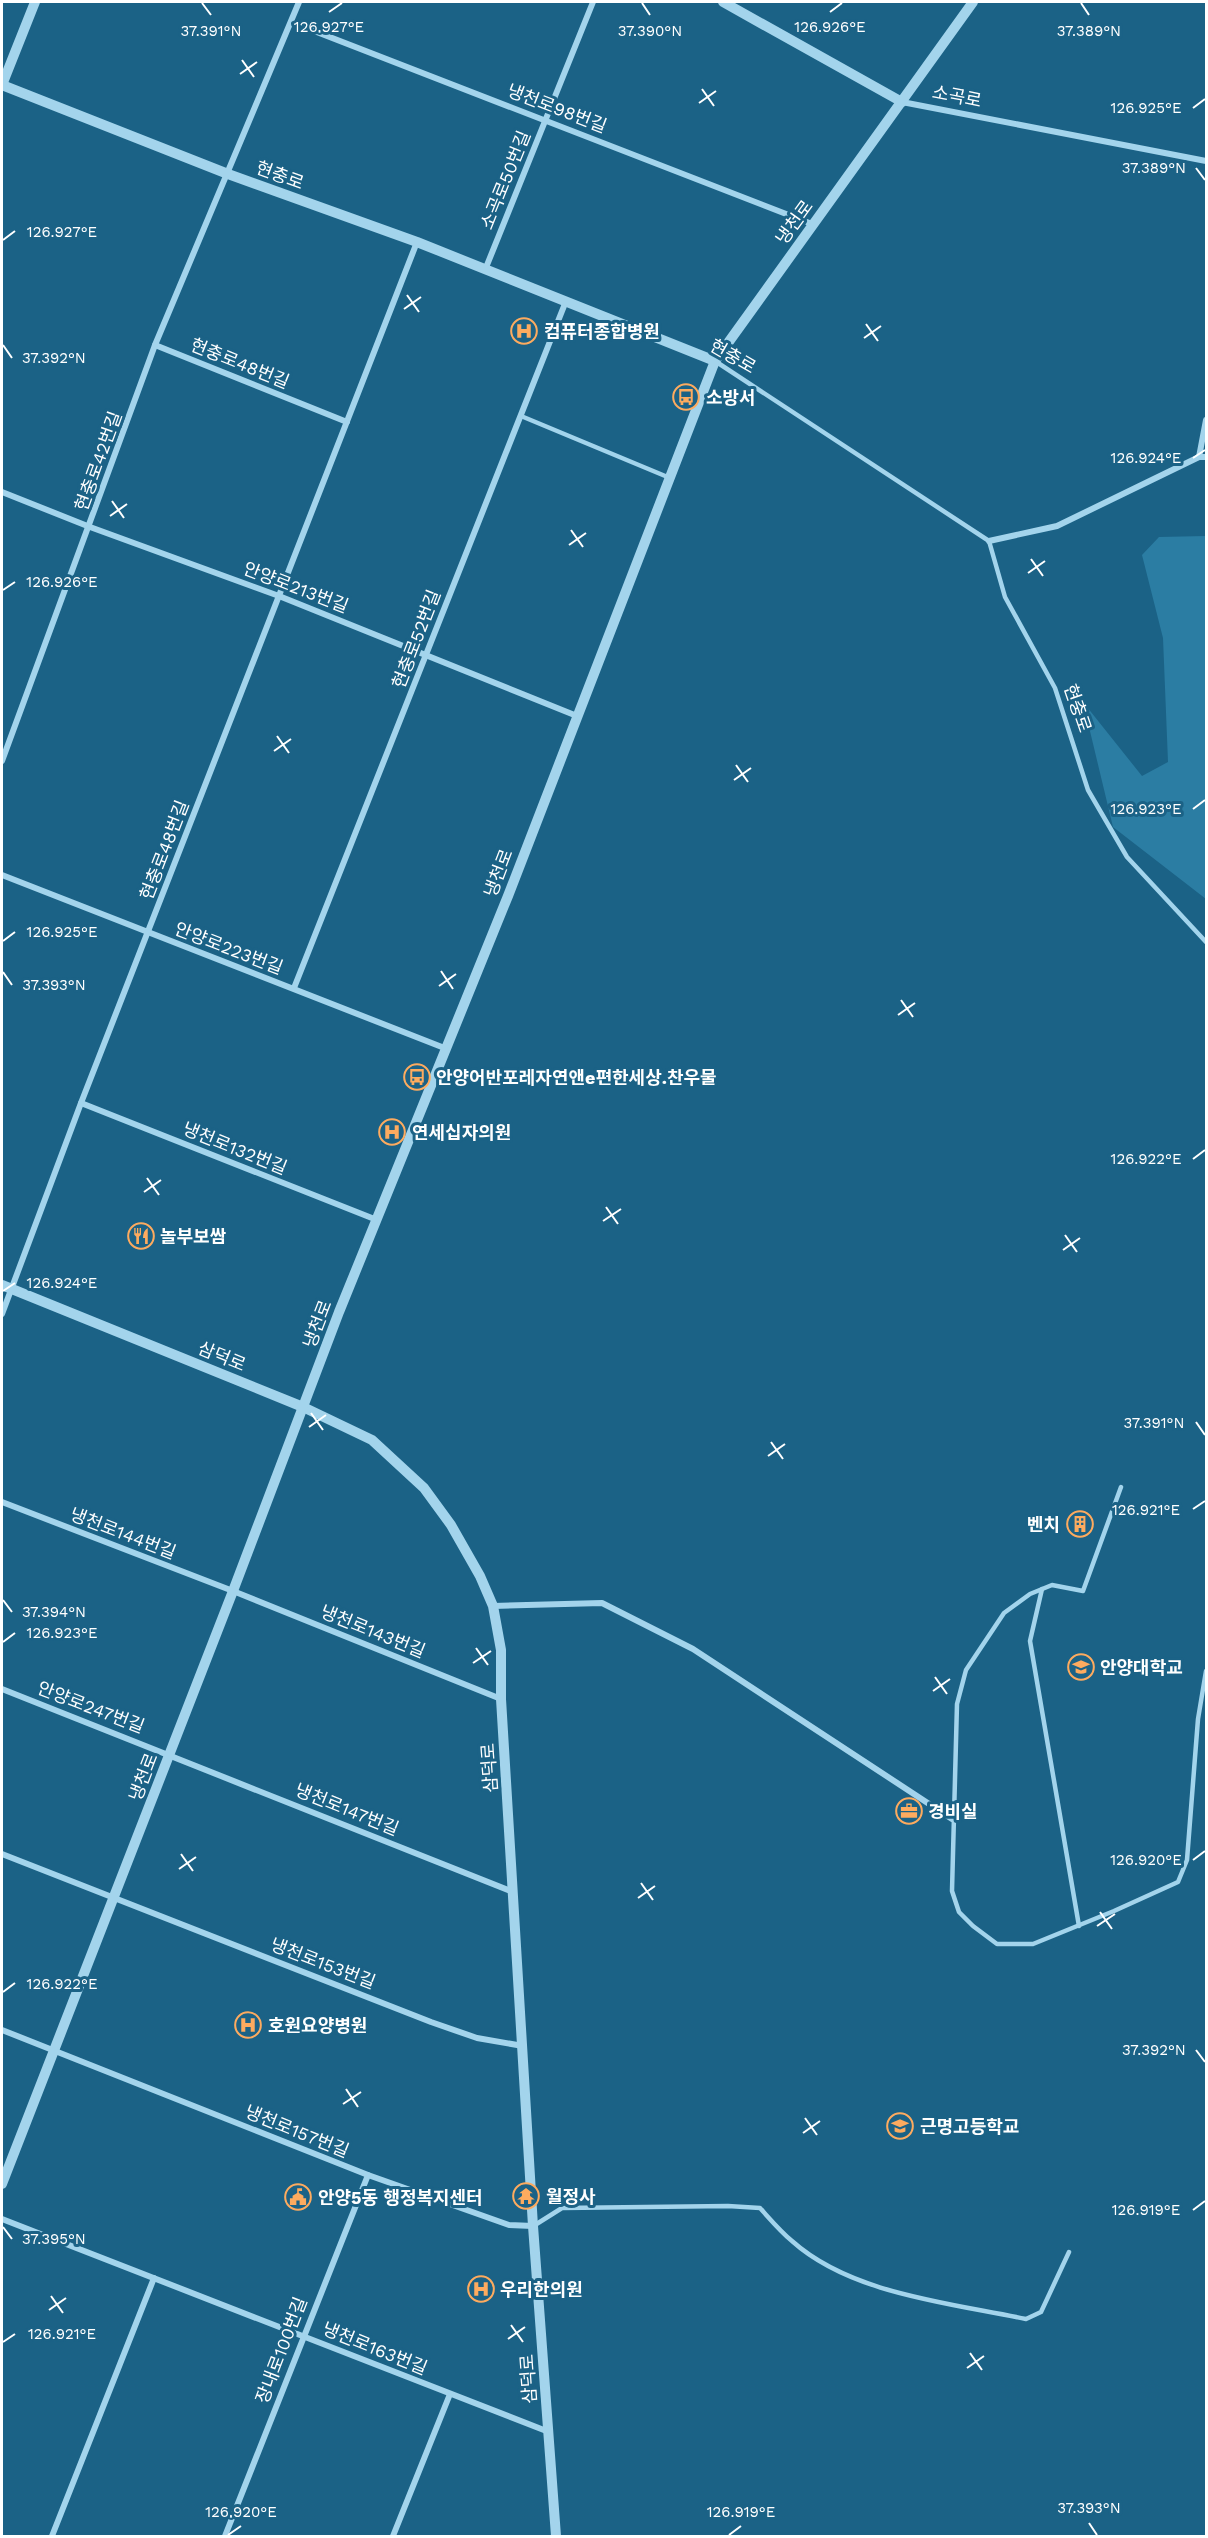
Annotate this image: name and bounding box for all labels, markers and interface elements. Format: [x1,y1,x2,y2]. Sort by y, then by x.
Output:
text: 126.927°E [294,18,364,36]
text: 126.926°E [794,18,866,36]
text: 37.391°N [181,22,241,40]
text: 37.390°N [618,22,682,40]
text: 37.389°N [1057,22,1121,40]
street label: 냉천로98번길 [504,79,610,137]
street label: 소곡로 [931,81,983,111]
text: 126.925°E [1111,99,1181,117]
street label: 소곡로50번길 [476,128,534,232]
street label: 현충로 [253,157,307,193]
text: 37.389°N [1122,159,1186,177]
street label: 냉천로 [771,196,817,248]
text: 126.927°E [27,223,97,241]
hospital icon: 컴퓨터종합병원 [509,316,539,346]
place label: 컴퓨터종합병원 [544,321,660,342]
street label: 현충로48번길 [187,334,293,392]
street label: 현충로 [706,334,760,378]
text: 37.392°N [22,349,86,367]
bus stop icon: 소방서 [671,382,701,412]
place label: 소방서 [706,387,756,408]
street label: 현충로42번길 [70,408,126,514]
text: 126.924°E [1111,449,1181,467]
street label: 안양로213번길 [241,557,351,617]
text: 126.926°E [26,573,98,591]
street label: 현충로52번길 [388,587,444,691]
street label: 현충로 [1060,681,1096,735]
street label: 현충로48번길 [135,797,193,903]
text: 126.923°E [1111,800,1181,818]
street label: 냉천로 [479,846,517,900]
street label: 안양로223번길 [172,918,286,978]
text: 126.925°E [27,923,97,941]
text: 37.393°N [22,976,86,994]
bus stop icon: 안양어반포레자연앤e편한세상.찬우물 [402,1062,432,1092]
place label: 안양어반포레자연앤e편한세상.찬우물 [436,1067,717,1088]
hospital icon: 연세십자의원 [377,1117,407,1147]
street label: 냉천로132번길 [180,1118,290,1178]
place label: 연세십자의원 [412,1122,511,1143]
text: 126.922°E [1111,1150,1181,1168]
restaurant icon: 놀부보쌈 [126,1221,156,1251]
place label: 놀부보쌈 [160,1226,226,1247]
text: 126.924°E [27,1274,97,1292]
street label: 냉천로 [298,1297,336,1351]
street label: 삼덕로 [195,1337,249,1375]
text: 37.391°N [1124,1414,1184,1432]
text: 126.921°E [1112,1501,1180,1519]
street label: 냉천로144번길 [67,1503,179,1563]
building icon: 벤치 [1065,1509,1095,1539]
place label: 벤치 [1027,1514,1060,1535]
street label: 냉천로143번길 [317,1600,429,1662]
text: 37.394°N [22,1603,86,1621]
text: 126.923°E [27,1624,97,1642]
school or university icon: 안양대학교 [1066,1652,1096,1682]
place label: 안양대학교 [1100,1657,1183,1678]
street label: 안양로247번길 [35,1677,147,1737]
street label: 삼덕로 [477,1742,501,1794]
street label: 냉천로 [124,1750,162,1804]
street label: 냉천로147번길 [292,1779,402,1839]
office icon: 경비실 [894,1796,924,1826]
place label: 경비실 [928,1801,978,1822]
text: 126.920°E [1110,1851,1182,1869]
street label: 냉천로153번길 [268,1933,378,1993]
text: 126.922°E [27,1975,97,1993]
hospital icon: 호원요양병원 [233,2010,263,2040]
place label: 호원요양병원 [268,2015,367,2036]
text: 37.392°N [1122,2041,1186,2059]
street label: 냉천로157번길 [242,2101,352,2161]
school or university icon: 근명고등학교 [885,2111,915,2141]
place label: 근명고등학교 [920,2116,1019,2137]
temple icon: 월정사 [511,2181,541,2211]
public building icon: 안양5동 행정복지센터 [283,2182,313,2212]
place label: 월정사 [546,2186,596,2207]
place label: 안양5동 행정복지센터 [318,2187,483,2208]
text: 126.919°E [1112,2201,1180,2219]
text: 37.395°N [22,2230,86,2248]
hospital icon: 우리한의원 [466,2274,496,2304]
place label: 우리한의원 [500,2279,583,2300]
street label: 장내로100번길 [251,2294,311,2406]
street label: 냉천로163번길 [319,2317,431,2379]
text: 126.921°E [28,2325,96,2343]
street label: 삼덕로 [516,2353,540,2405]
text: 37.393°N [1057,2499,1121,2517]
text: 126.920°E [205,2503,277,2521]
text: 126.919°E [707,2503,775,2521]

